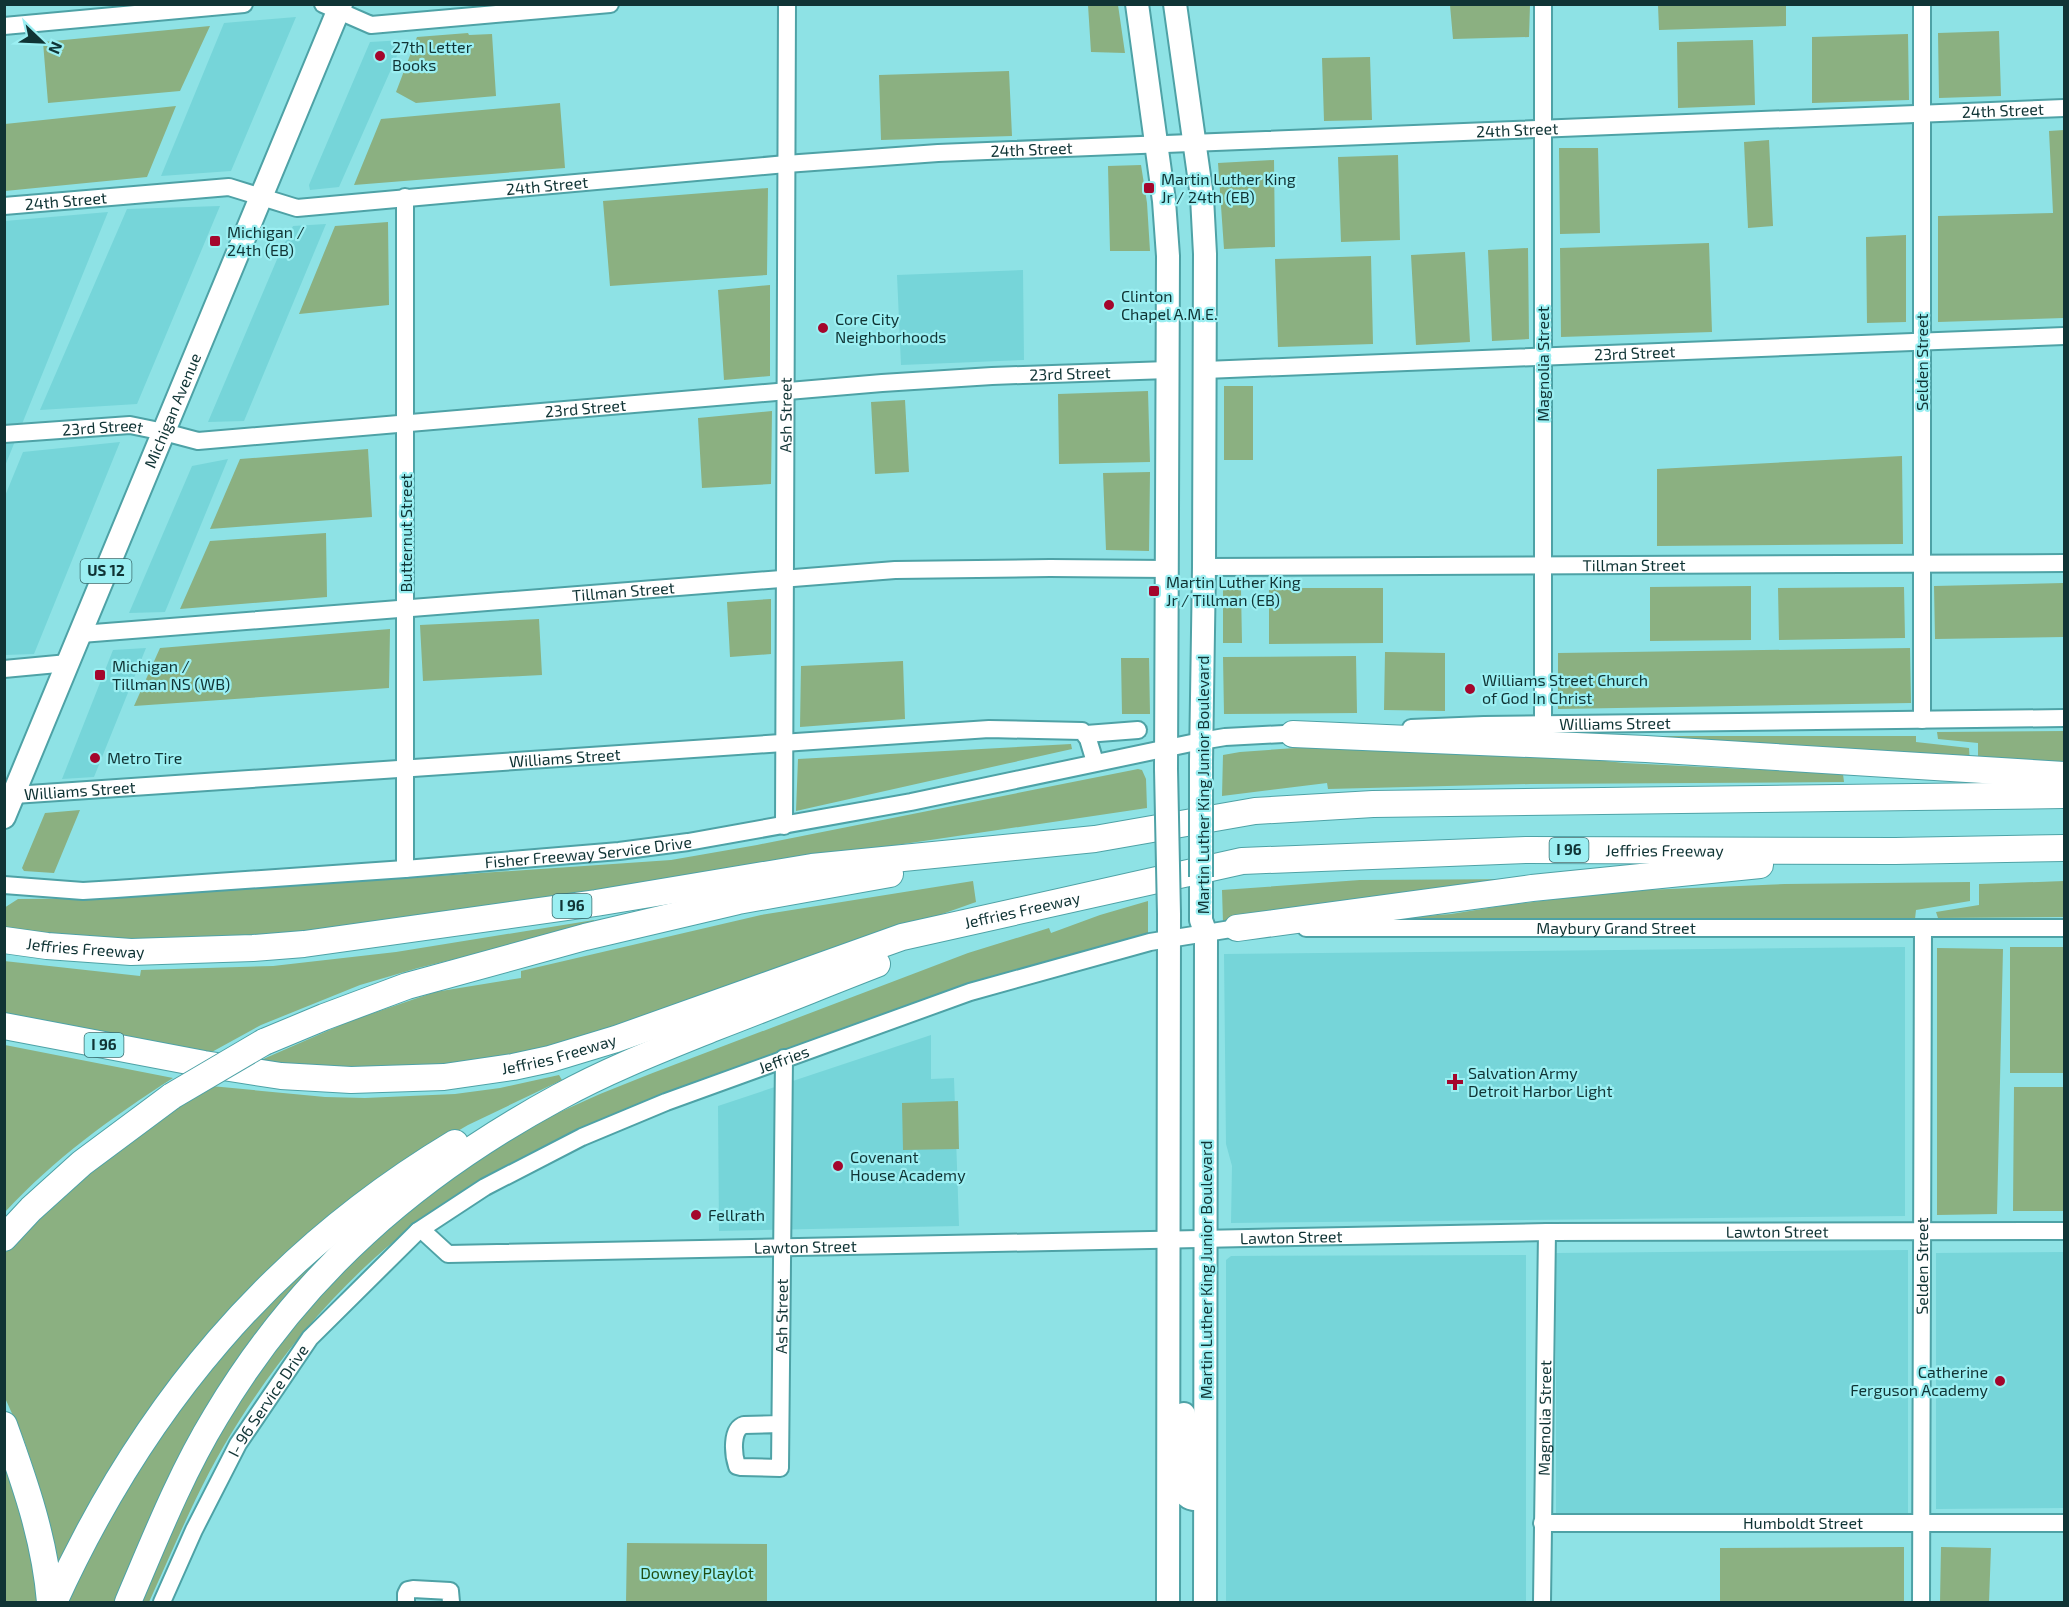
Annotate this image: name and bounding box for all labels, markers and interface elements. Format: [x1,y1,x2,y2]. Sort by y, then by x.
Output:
north arrow [12,12,72,72]
place label: 27th Letter Books [392,37,473,74]
text: N [45,39,67,57]
marker: 27th Letter Books [373,49,387,63]
street label: 24th Street [1961,99,2044,121]
street label: 24th Street [1476,118,1559,140]
street label: 24th Street [990,138,1073,160]
place label: Martin Luther King Jr / 24th (EB) [1161,169,1296,206]
street label: 24th Street [505,172,589,198]
marker: Martin Luther King Jr / 24th (EB) [1142,181,1156,195]
street label: 24th Street [24,187,108,213]
place label: Michigan / 24th (EB) [227,222,305,259]
marker: Michigan / 24th (EB) [208,234,222,248]
place label: Clinton Chapel A.M.E. [1121,286,1218,323]
marker: Clinton Chapel A.M.E. [1102,298,1116,312]
street label: Magnolia Street [1533,306,1552,422]
place label: Core City Neighborhoods [835,309,946,346]
street label: Selden Street [1912,313,1931,411]
marker: Core City Neighborhoods [816,321,830,335]
street label: 23rd Street [1594,341,1676,364]
street label: Michigan Avenue [140,350,204,471]
street label: 23rd Street [1029,362,1111,384]
street label: Ash Street [775,377,795,453]
street label: 23rd Street [544,395,627,421]
street label: 23rd Street [61,415,145,439]
street label: Butternut Street [396,474,415,592]
street label: Tillman Street [1582,555,1686,574]
road number: US 12 [80,559,132,583]
place label: Martin Luther King Jr / Tillman (EB) [1166,572,1301,609]
street label: Tillman Street [571,577,675,604]
marker: Martin Luther King Jr / Tillman (EB) [1147,584,1161,598]
place label: Michigan / Tillman NS (WB) [112,656,230,693]
street label: Martin Luther King Junior Boulevard [1193,656,1212,914]
marker: Michigan / Tillman NS (WB) [93,668,107,682]
place label: Williams Street Church of God In Christ [1482,670,1648,707]
marker: Williams Street Church of God In Christ [1463,682,1477,696]
street label: Williams Street [1559,713,1671,733]
street label: Williams Street [508,744,621,770]
place label: Metro Tire [107,748,182,767]
marker: Metro Tire [88,751,102,765]
street label: Williams Street [23,777,136,803]
street label: Fisher Freeway Service Drive [484,832,693,871]
road number: I 96 [1550,838,1588,862]
street label: Jeffries Freeway [1605,840,1724,860]
street label: Jeffries Freeway [962,887,1082,932]
road number: I 96 [552,894,592,918]
street label: Maybury Grand Street [1536,918,1696,937]
street label: Jeffries Freeway [25,933,145,961]
street label: Jeffries Freeway [500,1029,619,1078]
road number: I 96 [84,1033,124,1057]
street label: Jeffries [756,1041,811,1077]
place label: Salvation Army Detroit Harbor Light [1468,1063,1613,1100]
marker: Salvation Army Detroit Harbor Light [1446,1073,1464,1091]
street label: Martin Luther King Junior Boulevard [1196,1141,1215,1399]
place label: Covenant House Academy [850,1147,966,1184]
marker: Covenant House Academy [831,1159,845,1173]
place label: Fellrath [708,1205,765,1224]
marker: Fellrath [689,1208,703,1222]
street label: Selden Street [1912,1217,1931,1315]
street label: Lawton Street [1726,1221,1829,1241]
street label: Lawton Street [1240,1226,1343,1247]
street label: Lawton Street [754,1236,857,1257]
street label: Ash Street [771,1278,791,1354]
street label: I- 96 Service Drive [223,1341,312,1460]
street label: Magnolia Street [1534,1360,1554,1476]
place label: Catherine Ferguson Academy [1850,1362,1989,1399]
marker: Catherine Ferguson Academy [1993,1374,2007,1388]
street label: Humboldt Street [1743,1513,1863,1532]
park label: Downey Playlot [640,1563,754,1582]

